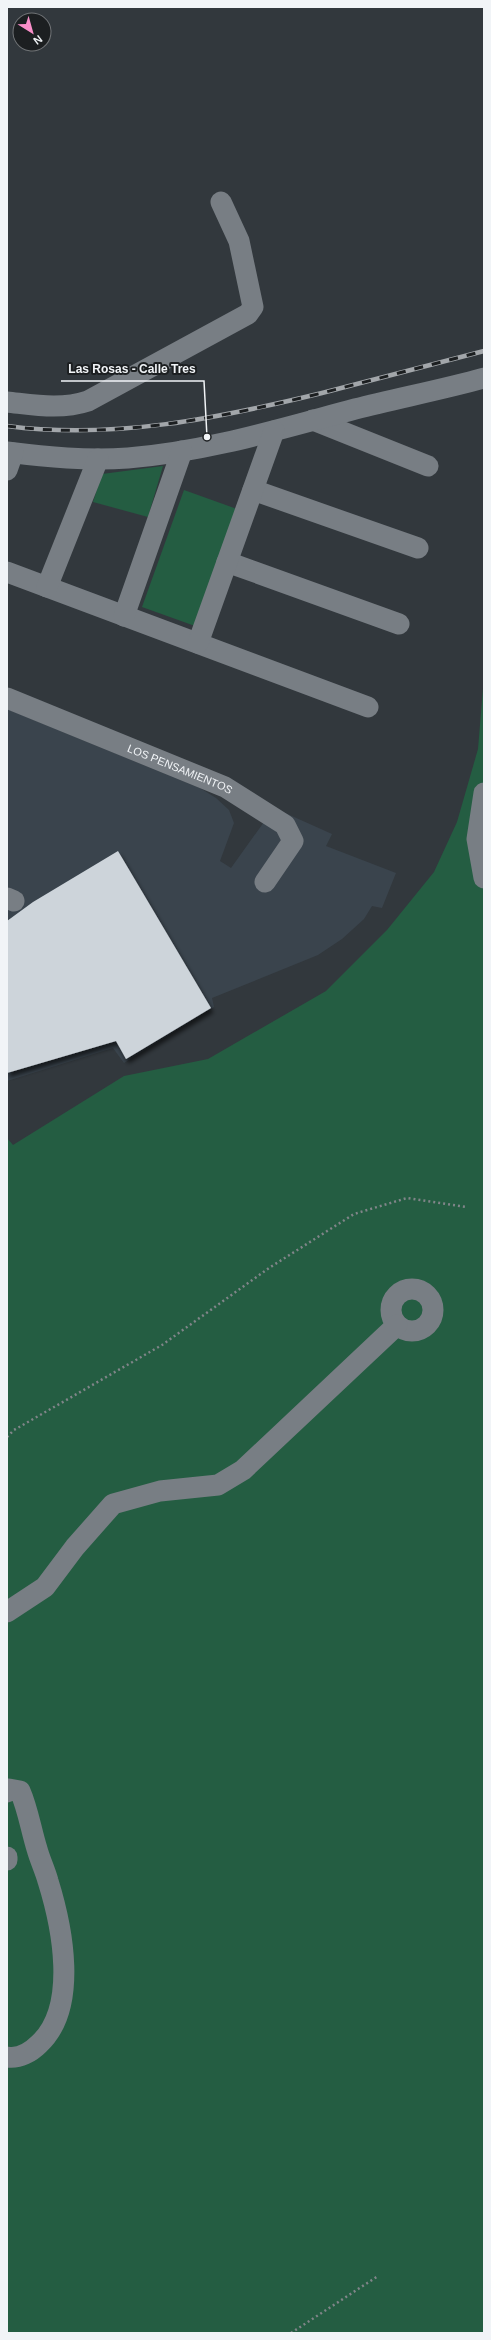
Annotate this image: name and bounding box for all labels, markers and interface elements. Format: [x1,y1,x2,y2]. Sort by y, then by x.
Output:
north arrow [12,12,52,52]
text: N [31,33,45,47]
callout: Las Rosas - Calle Tres [61,357,204,381]
text: Las Rosas - Calle Tres [68,362,196,376]
street label: LOS PENSAMIENTOS [126,742,235,796]

